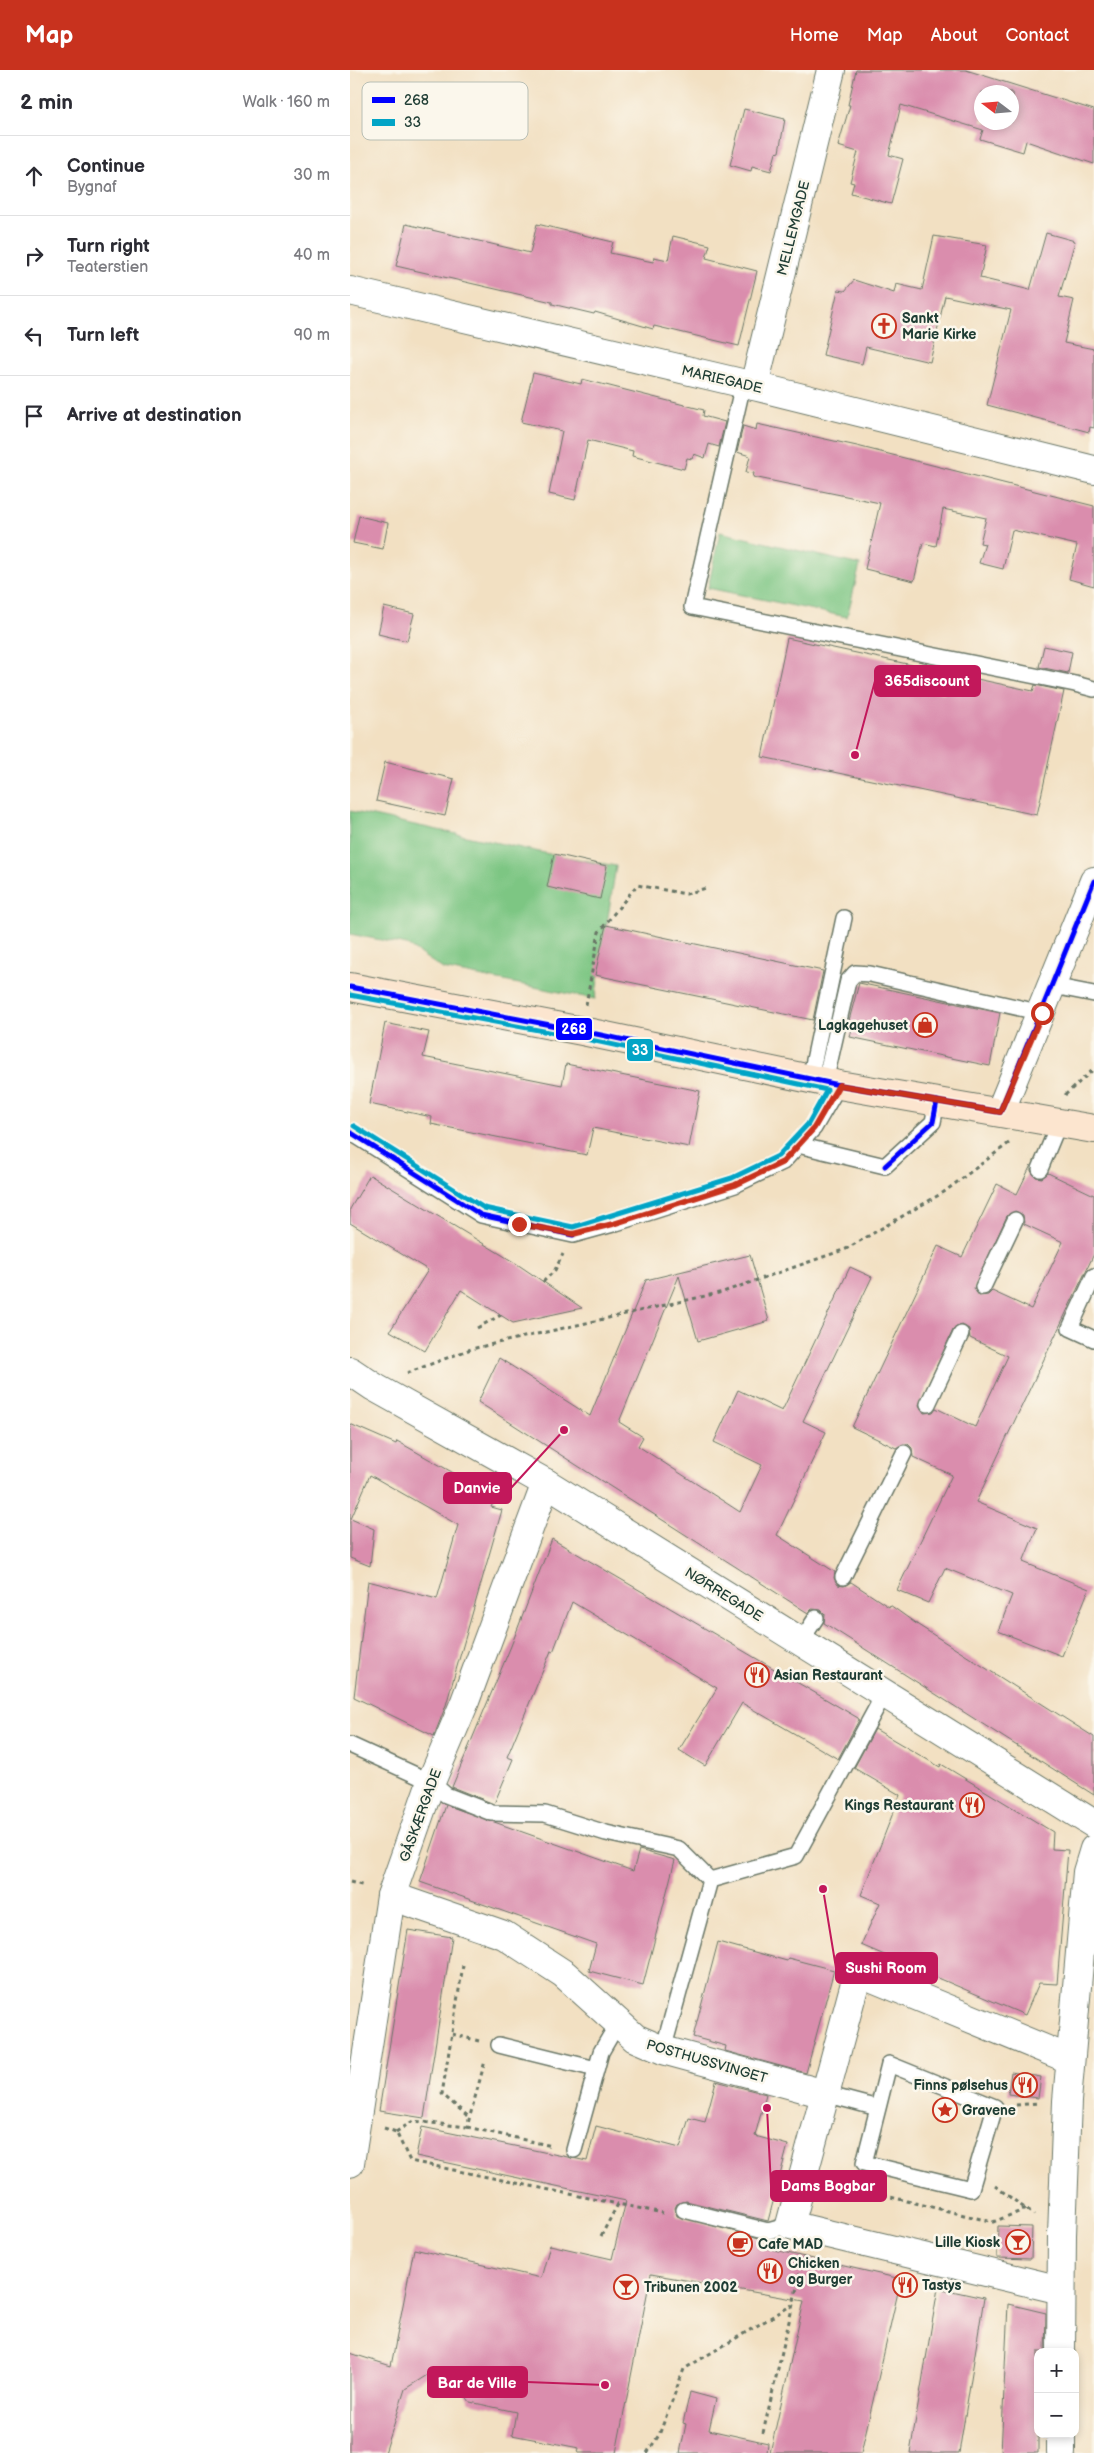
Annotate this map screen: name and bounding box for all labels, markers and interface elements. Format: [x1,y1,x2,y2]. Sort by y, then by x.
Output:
text: Map [25,21,73,50]
text: Home [790,25,839,46]
text: Map [867,25,903,46]
text: About [931,25,978,46]
text: Contact [1006,25,1069,46]
legend [362,82,528,140]
north arrow [974,85,1019,130]
text: 2 min [20,90,73,115]
text: 268 [404,92,429,109]
text: Walk · 160 m [242,93,330,112]
text: 33 [404,114,421,131]
text: Continue [67,155,145,178]
icon: ahead [20,162,48,190]
text: 30 m [293,166,330,185]
text: Bygnaf [67,178,117,197]
street label: MELLEMGADE [774,179,813,277]
text: Turn right [67,235,150,258]
icon: right [20,242,48,270]
text: 40 m [293,246,330,265]
text: Teaterstien [67,258,148,277]
place label: Sankt Marie Kirke [902,310,976,343]
church icon: Sankt Marie Kirke [871,313,897,339]
icon: left [20,322,48,350]
text: Turn left [67,324,139,347]
text: 90 m [294,326,330,345]
street label: MARIEGADE [680,362,764,397]
icon: arrive [20,402,48,430]
text: Arrive at destination [67,404,242,427]
callout: 365discount [875,666,980,696]
text: 365discount [885,672,969,691]
route start [1031,1002,1054,1025]
shop icon: Lagkagehuset [912,1012,938,1038]
line badge: 268 [555,1017,593,1041]
place label: Lagkagehuset [818,1017,908,1034]
text: 268 [561,1021,587,1038]
line badge: 33 [626,1038,654,1062]
text: 33 [632,1042,648,1059]
route end [508,1213,531,1236]
callout: Danvie [444,1473,511,1503]
text: Danvie [454,1479,501,1498]
street label: NØRREGADE [682,1564,766,1625]
restaurant icon: Asian Restaurant [744,1662,770,1688]
place label: Asian Restaurant [773,1667,883,1684]
street label: GÅSKÆRGADE [394,1766,445,1864]
restaurant icon: Kings Restaurant [959,1792,985,1818]
place label: Kings Restaurant [844,1797,954,1814]
callout: Sushi Room [836,1953,937,1983]
text: Sushi Room [846,1959,927,1978]
street label: POSTHUSSVINGET [644,2036,770,2087]
restaurant icon: Finns pølsehus [1012,2072,1038,2098]
place label: Finns pølsehus [914,2077,1008,2094]
place icon: Gravene [932,2097,958,2123]
place label: Gravene [962,2102,1016,2119]
callout: Dams Bogbar [771,2171,886,2201]
text: Dams Bogbar [781,2177,876,2196]
bar icon: Lille Kiosk [1005,2229,1031,2255]
cafe icon: Cafe MAD [727,2231,753,2257]
place label: Lille Kiosk [935,2234,1001,2251]
place label: Cafe MAD [758,2236,823,2253]
place label: Chicken og Burger [788,2255,853,2288]
restaurant icon: Chicken og Burger [757,2258,783,2284]
restaurant icon: Tastys [892,2272,918,2298]
bar icon: Tribunen 2002 [613,2274,639,2300]
place label: Tastys [922,2277,961,2294]
place label: Tribunen 2002 [644,2279,738,2296]
map controls [1034,2348,1079,2438]
button: + [1034,2348,1079,2393]
callout: Bar de Ville [428,2367,527,2397]
text: Bar de Ville [438,2374,517,2393]
button: − [1034,2393,1079,2438]

